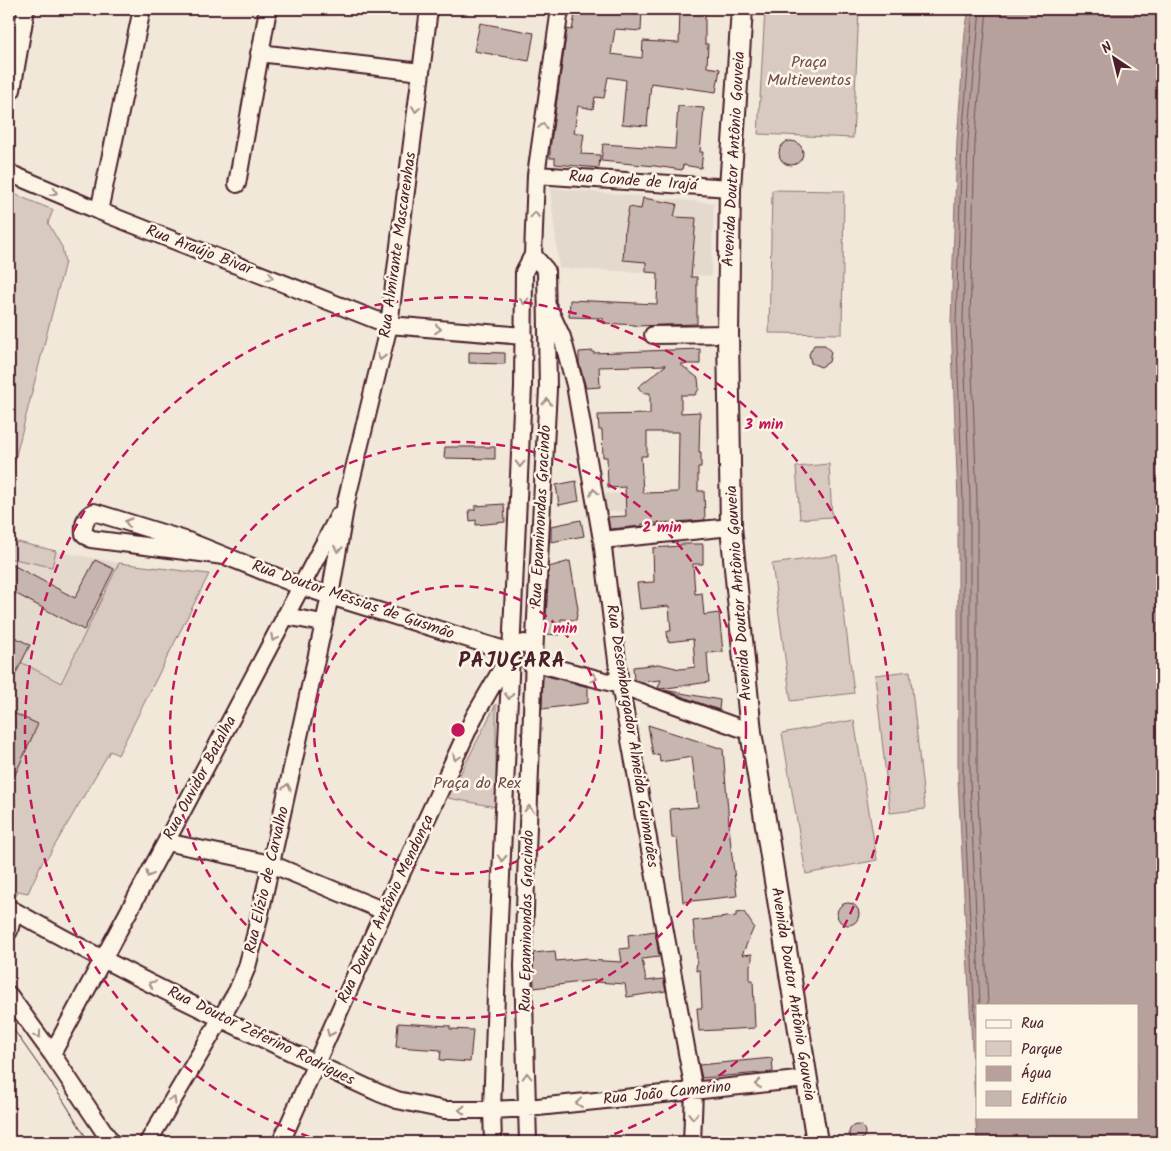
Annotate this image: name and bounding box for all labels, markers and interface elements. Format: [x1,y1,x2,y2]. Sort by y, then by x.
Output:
north arrow [1088,32,1138,82]
text: N [1097,37,1117,60]
street label: Avenida Doutor Antônio Gouveia [716,50,752,268]
park label: Praça Multieventos [767,50,851,93]
one-way arrow [411,106,422,114]
one-way arrow [537,122,547,131]
street label: Rua Almirante Mascarenhas [373,150,423,340]
street label: Rua Conde de Irajá [568,164,700,198]
one-way arrow [49,186,58,197]
one-way arrow [529,211,540,219]
street label: Rua Araújo Bivar [142,218,258,282]
one-way arrow [265,271,274,282]
one-way arrow [519,298,529,306]
one-way arrow [434,323,442,334]
one-way arrow [377,352,387,360]
one-way arrow [542,397,553,405]
text: 3 min [744,413,783,437]
street label: Rua Epaminondas Gracindo [524,424,558,608]
one-way arrow [514,460,525,468]
street label: Avenida Doutor Antônio Gouveia [719,484,759,702]
one-way arrow [589,487,600,495]
text: 2 min [642,516,682,540]
one-way arrow [125,517,133,527]
one-way arrow [333,545,343,553]
street label: Rua Doutor Messias de Gusmão [248,554,458,646]
street label: Rua Desembargador Almeida Guimarães [599,603,665,870]
text: 1 min [543,617,577,641]
one-way arrow [270,632,280,641]
district label: PAJUÇARA [458,645,566,678]
one-way arrow [590,672,599,683]
one-way arrow [503,692,514,700]
street label: Rua Ouvidor Batalha [157,711,243,845]
centre of rings [449,721,467,739]
one-way arrow [451,752,462,761]
park label: Praça do Rex [433,771,522,796]
one-way arrow [282,783,292,792]
street label: Rua Elízio de Carvalho [238,804,296,956]
one-way arrow [523,804,534,812]
street label: Rua Doutor Antônio Mendonça [331,810,441,1008]
street label: Rua Epaminondas Gracindo [513,830,541,1012]
one-way arrow [496,855,507,863]
one-way arrow [145,869,155,878]
street label: Avenida Doutor Antônio Gouveia [764,885,822,1103]
one-way arrow [148,980,157,990]
street label: Rua Doutor Zeferino Rodrigues [163,980,359,1092]
legend [976,1004,1138,1118]
text: Rua [1021,1012,1044,1036]
one-way arrow [326,1027,336,1036]
one-way arrow [31,1029,41,1038]
text: Parque [1021,1038,1062,1062]
text: Água [1021,1062,1052,1086]
one-way arrow [522,1072,532,1080]
street label: Rua João Camerino [602,1074,732,1112]
one-way arrow [754,1078,762,1089]
text: Edifício [1021,1088,1067,1112]
one-way arrow [166,1097,176,1106]
one-way arrow [575,1097,583,1108]
one-way arrow [457,1105,465,1115]
one-way arrow [688,1113,699,1121]

